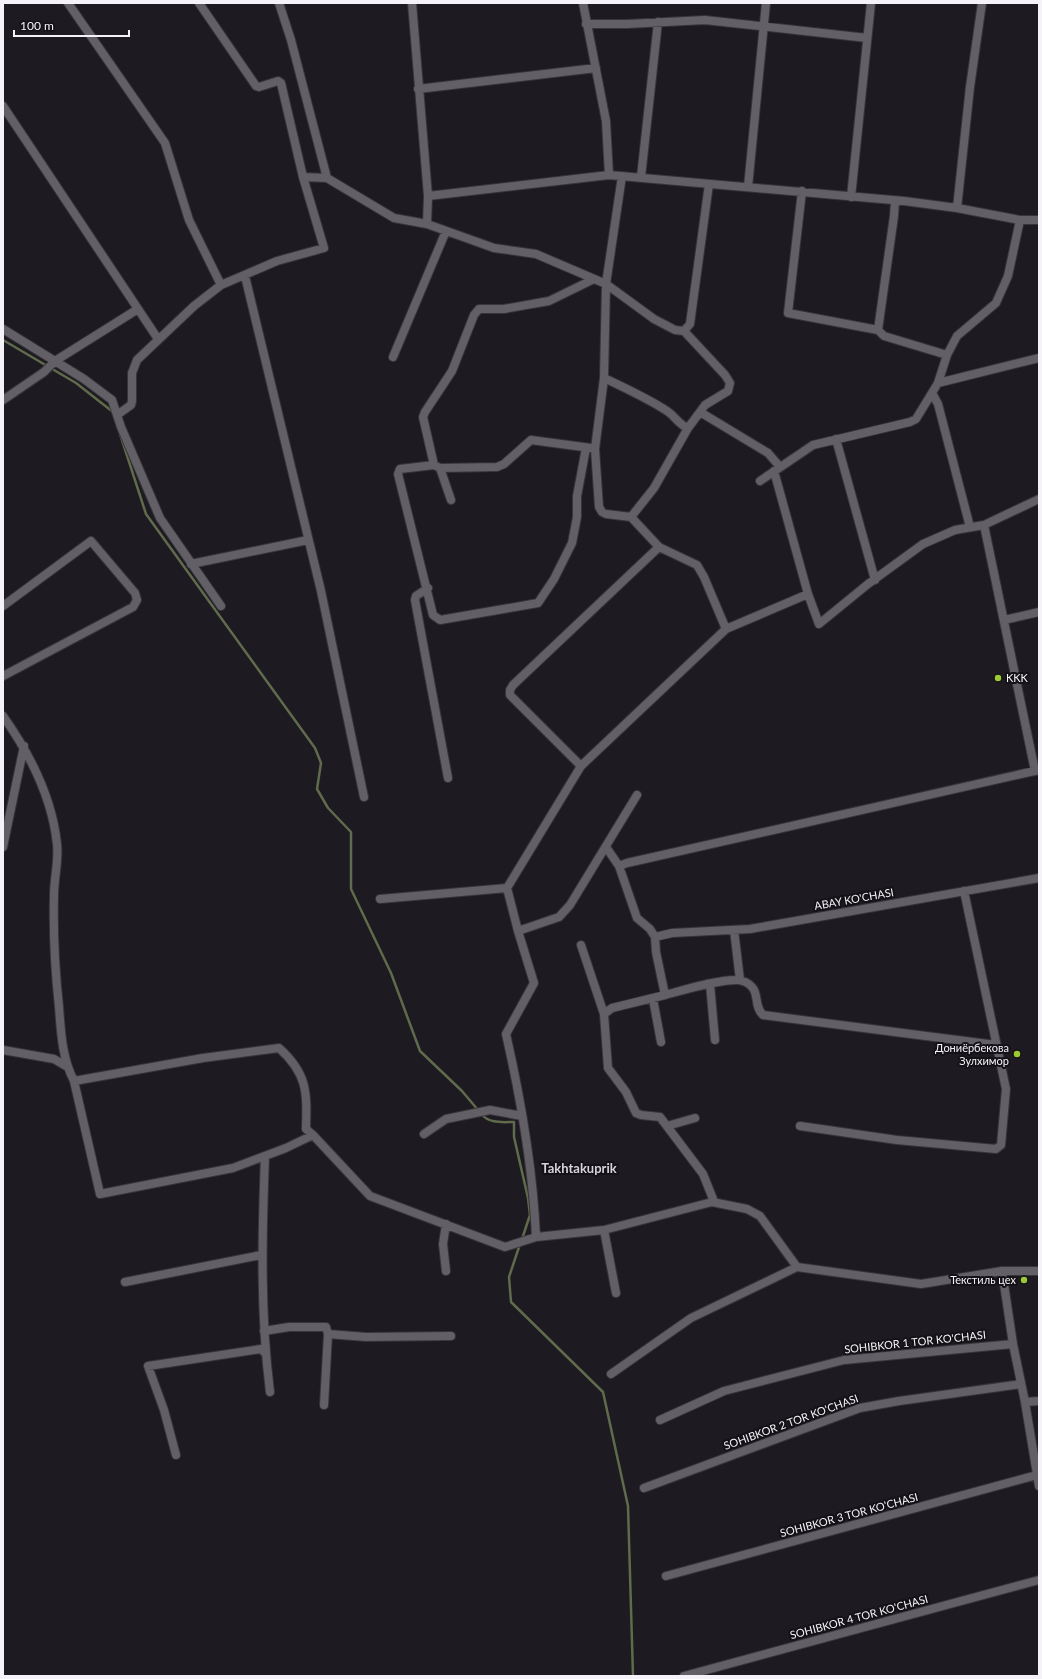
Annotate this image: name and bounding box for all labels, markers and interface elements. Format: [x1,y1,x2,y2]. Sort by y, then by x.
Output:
scale bar [14,12,129,38]
text: 100 m [20,18,54,33]
place label: KKK [1006,671,1029,684]
marker: KKK [993,673,1003,683]
street label: ABAY KO'CHASI [813,885,895,912]
place label: Дониёрбекова Зулхимор [935,1041,1009,1067]
marker: Дониёрбекова Зулхимор [1012,1049,1022,1059]
district label: Takhtakuprik [541,1160,617,1176]
place label: Текстиль цех [950,1273,1017,1286]
marker: Текстиль цех [1019,1275,1029,1285]
street label: SOHIBKOR 1 TOR KO'CHASI [843,1328,986,1355]
street label: SOHIBKOR 2 TOR KO'CHASI [722,1391,860,1452]
street label: SOHIBKOR 3 TOR KO'CHASI [778,1490,919,1539]
street label: SOHIBKOR 4 TOR KO'CHASI [788,1592,929,1641]

